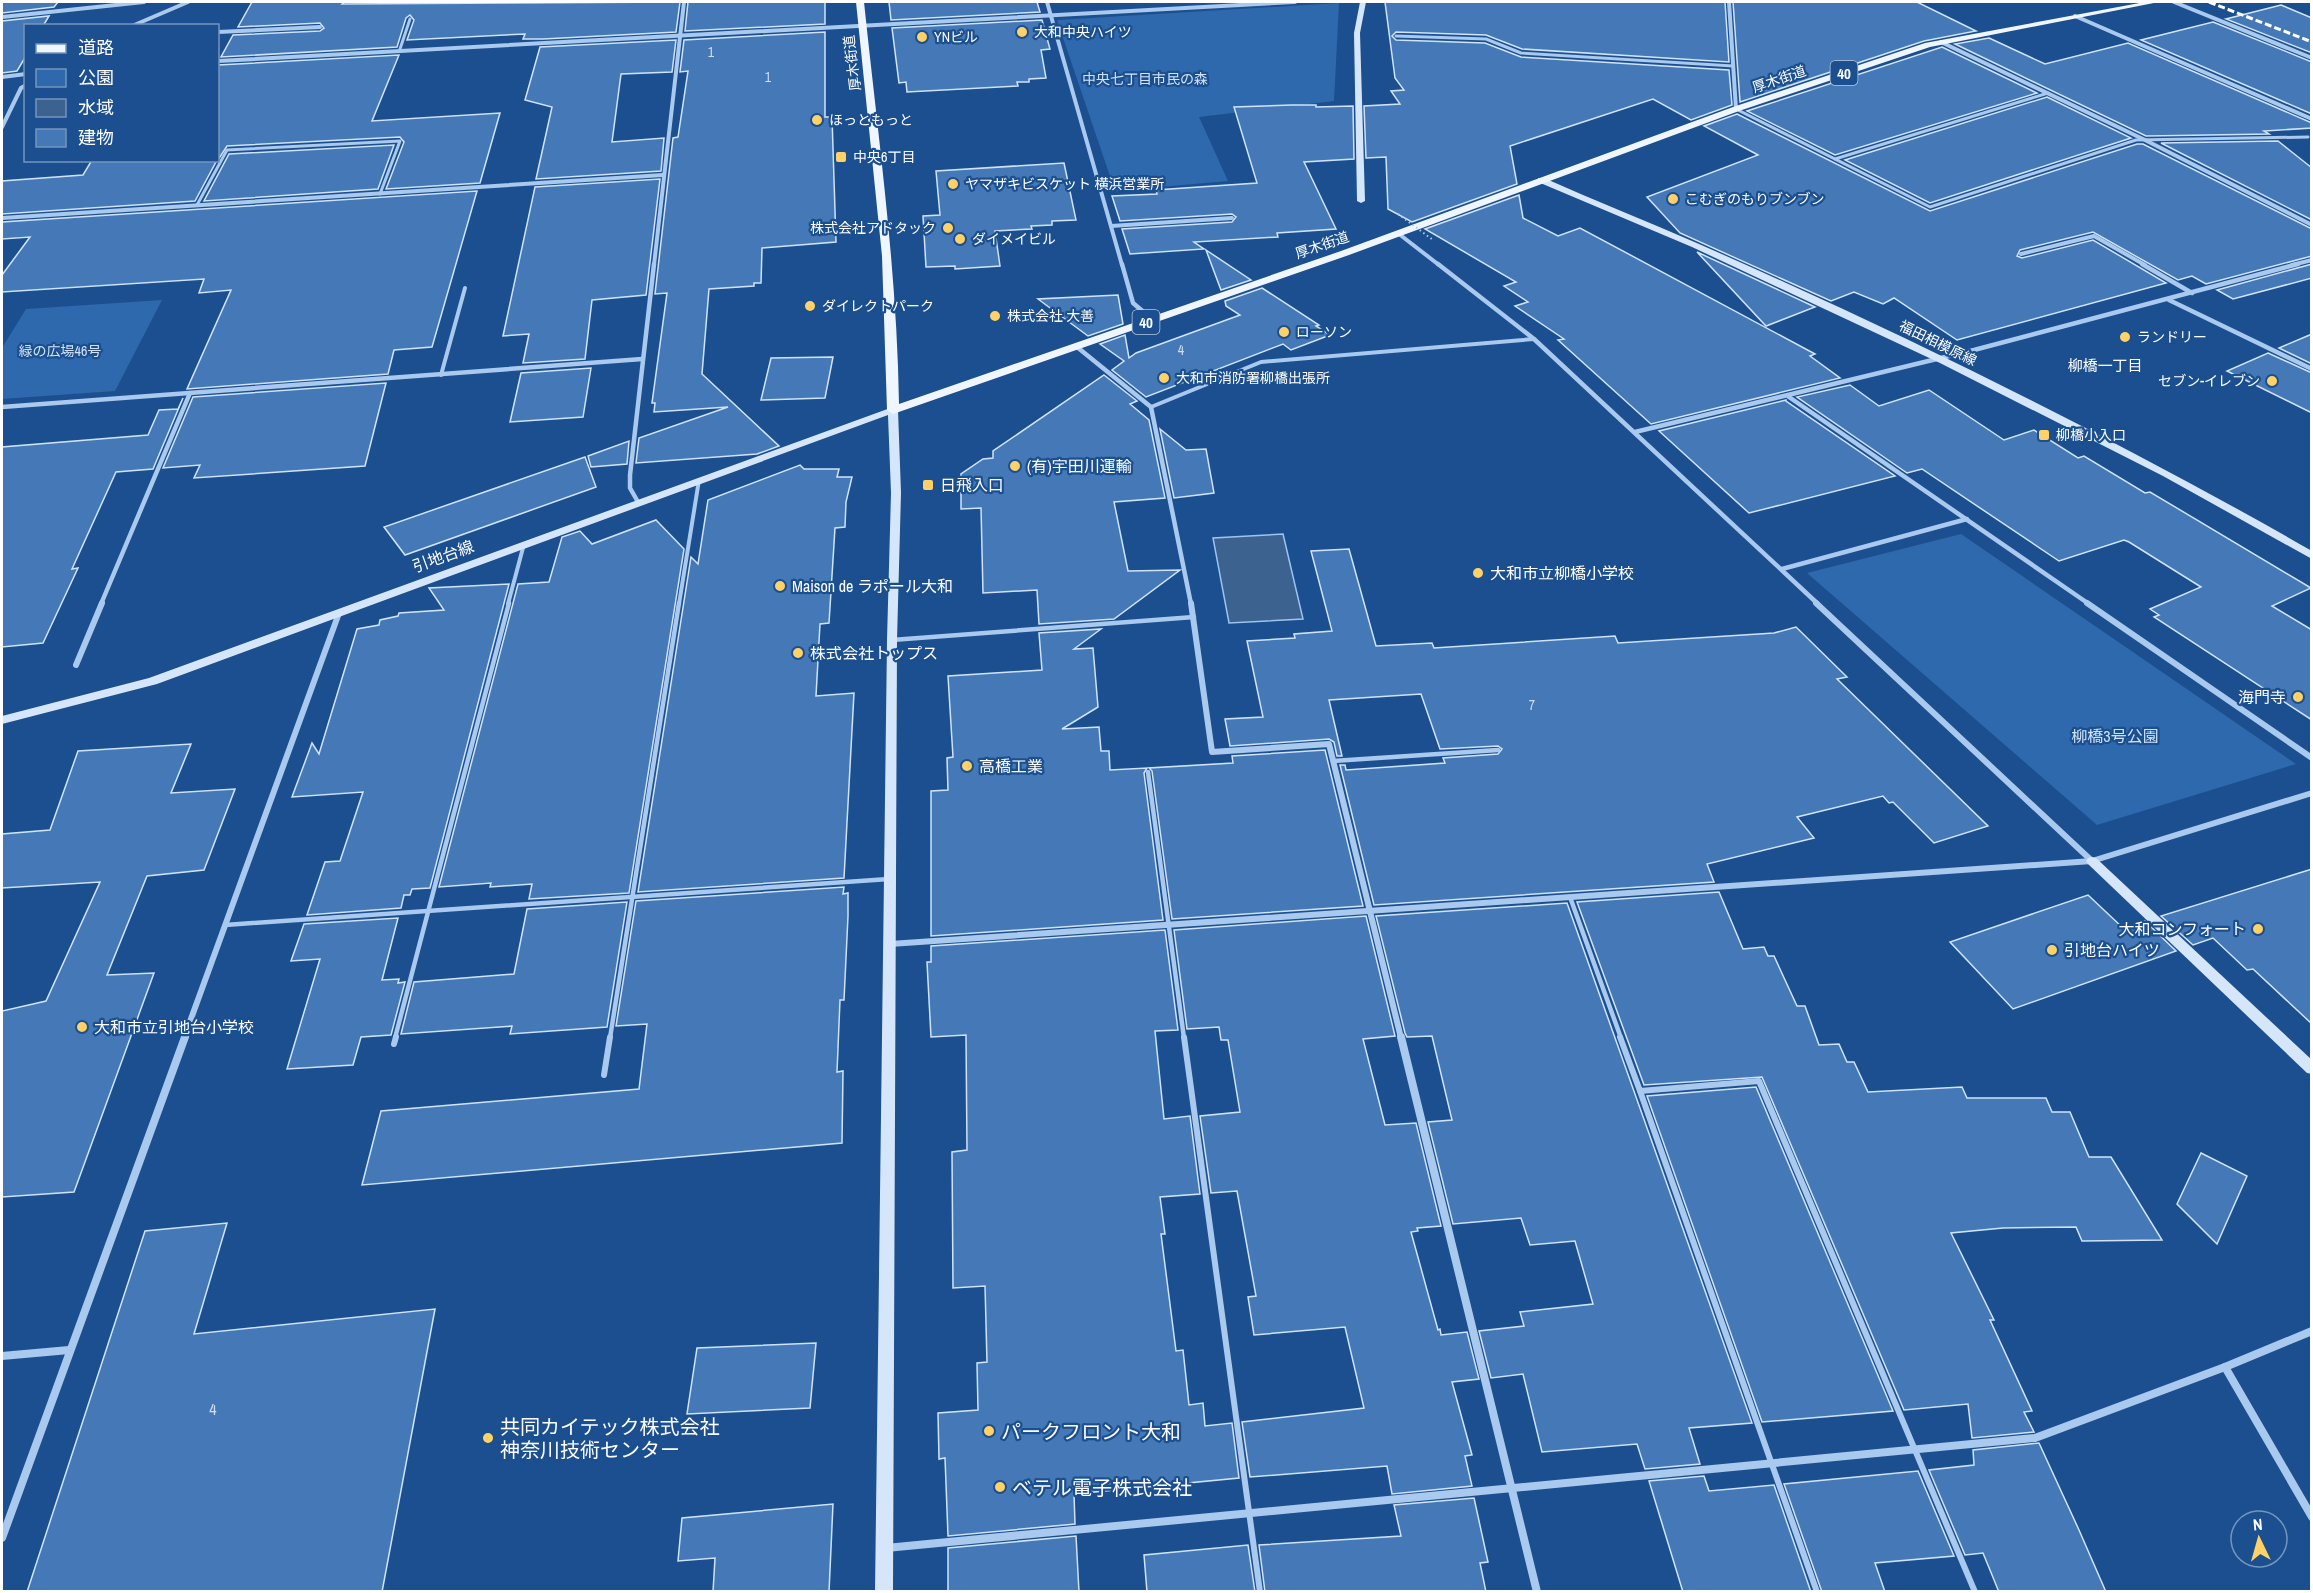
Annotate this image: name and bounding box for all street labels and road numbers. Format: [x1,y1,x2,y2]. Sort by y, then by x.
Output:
street label: 厚木街道 [840,34,864,92]
street label: 厚木街道 [1750,61,1808,97]
road number: 40 [1830,61,1858,85]
street label: 厚木街道 [1293,227,1351,263]
road number: 40 [1132,310,1160,334]
street label: 福田相模原線 [1896,316,1980,370]
street label: 引地台線 [409,535,477,577]

